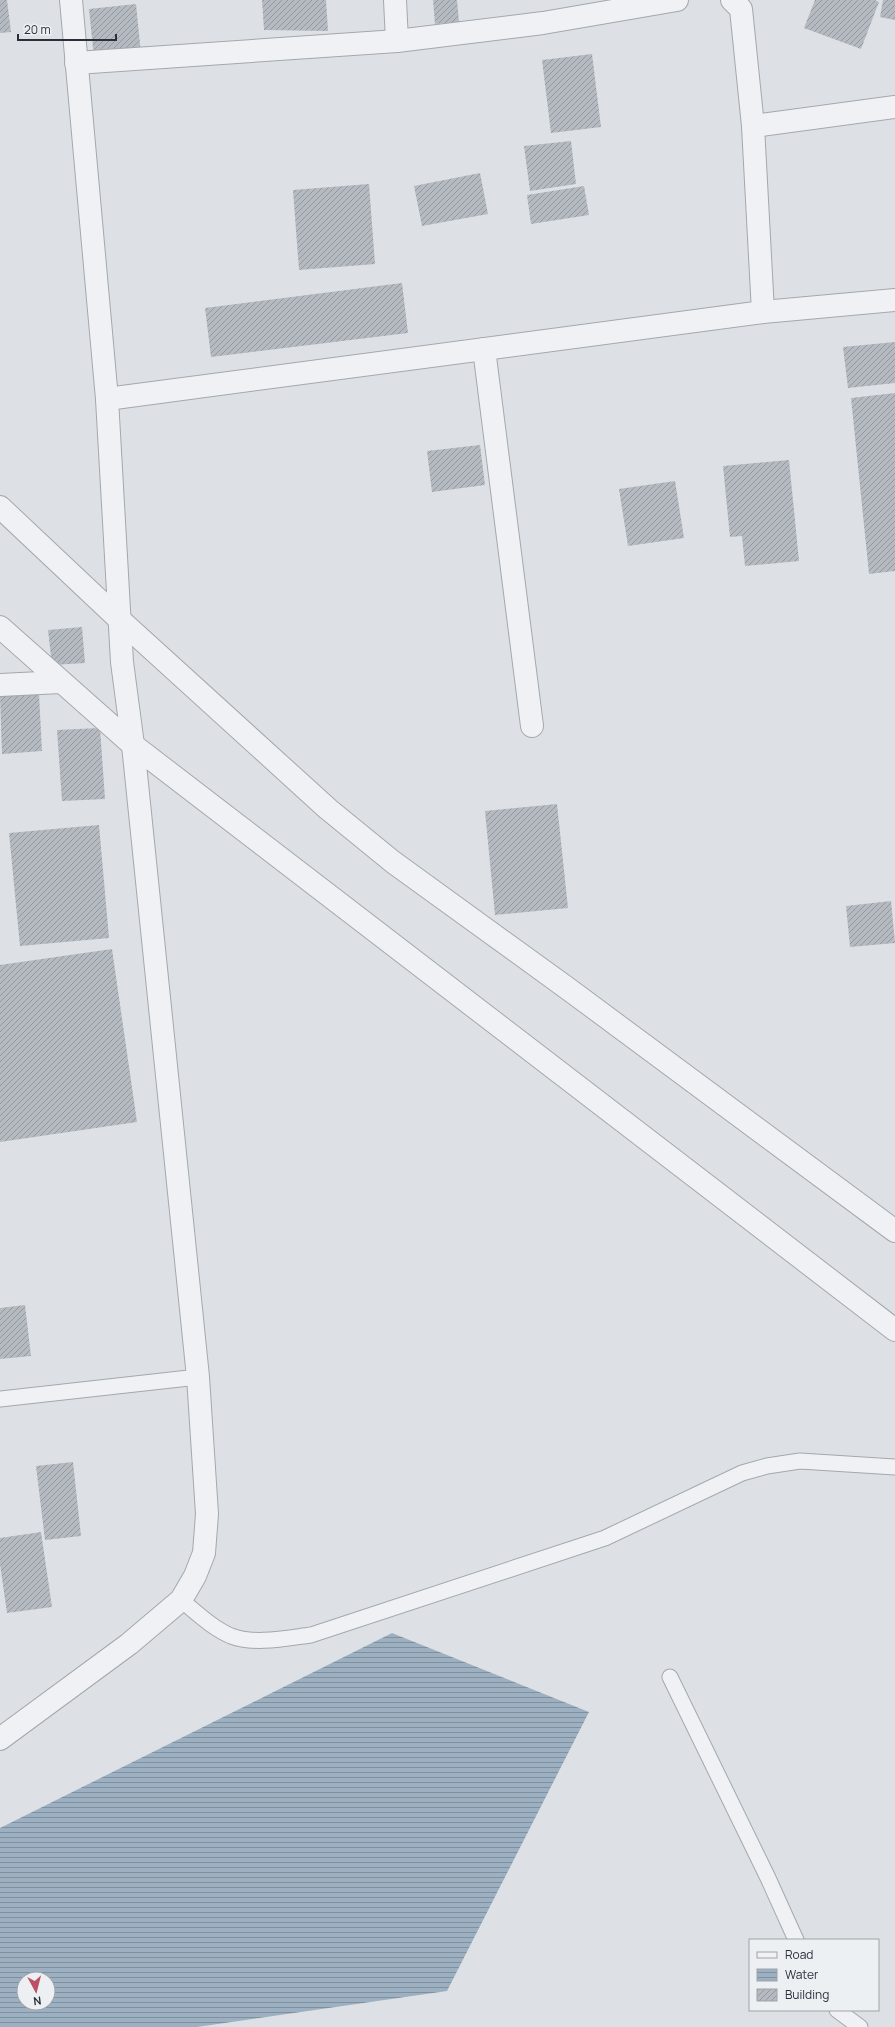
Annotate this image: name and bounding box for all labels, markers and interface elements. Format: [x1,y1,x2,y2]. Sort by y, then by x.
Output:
scale bar [18,16,116,42]
text: 20 m [24,21,51,38]
legend [749,1939,879,2011]
text: Road [785,1946,813,1963]
text: Water [785,1966,819,1983]
north arrow [16,1971,56,2011]
text: Building [785,1986,829,2003]
text: N [32,1993,42,2009]

